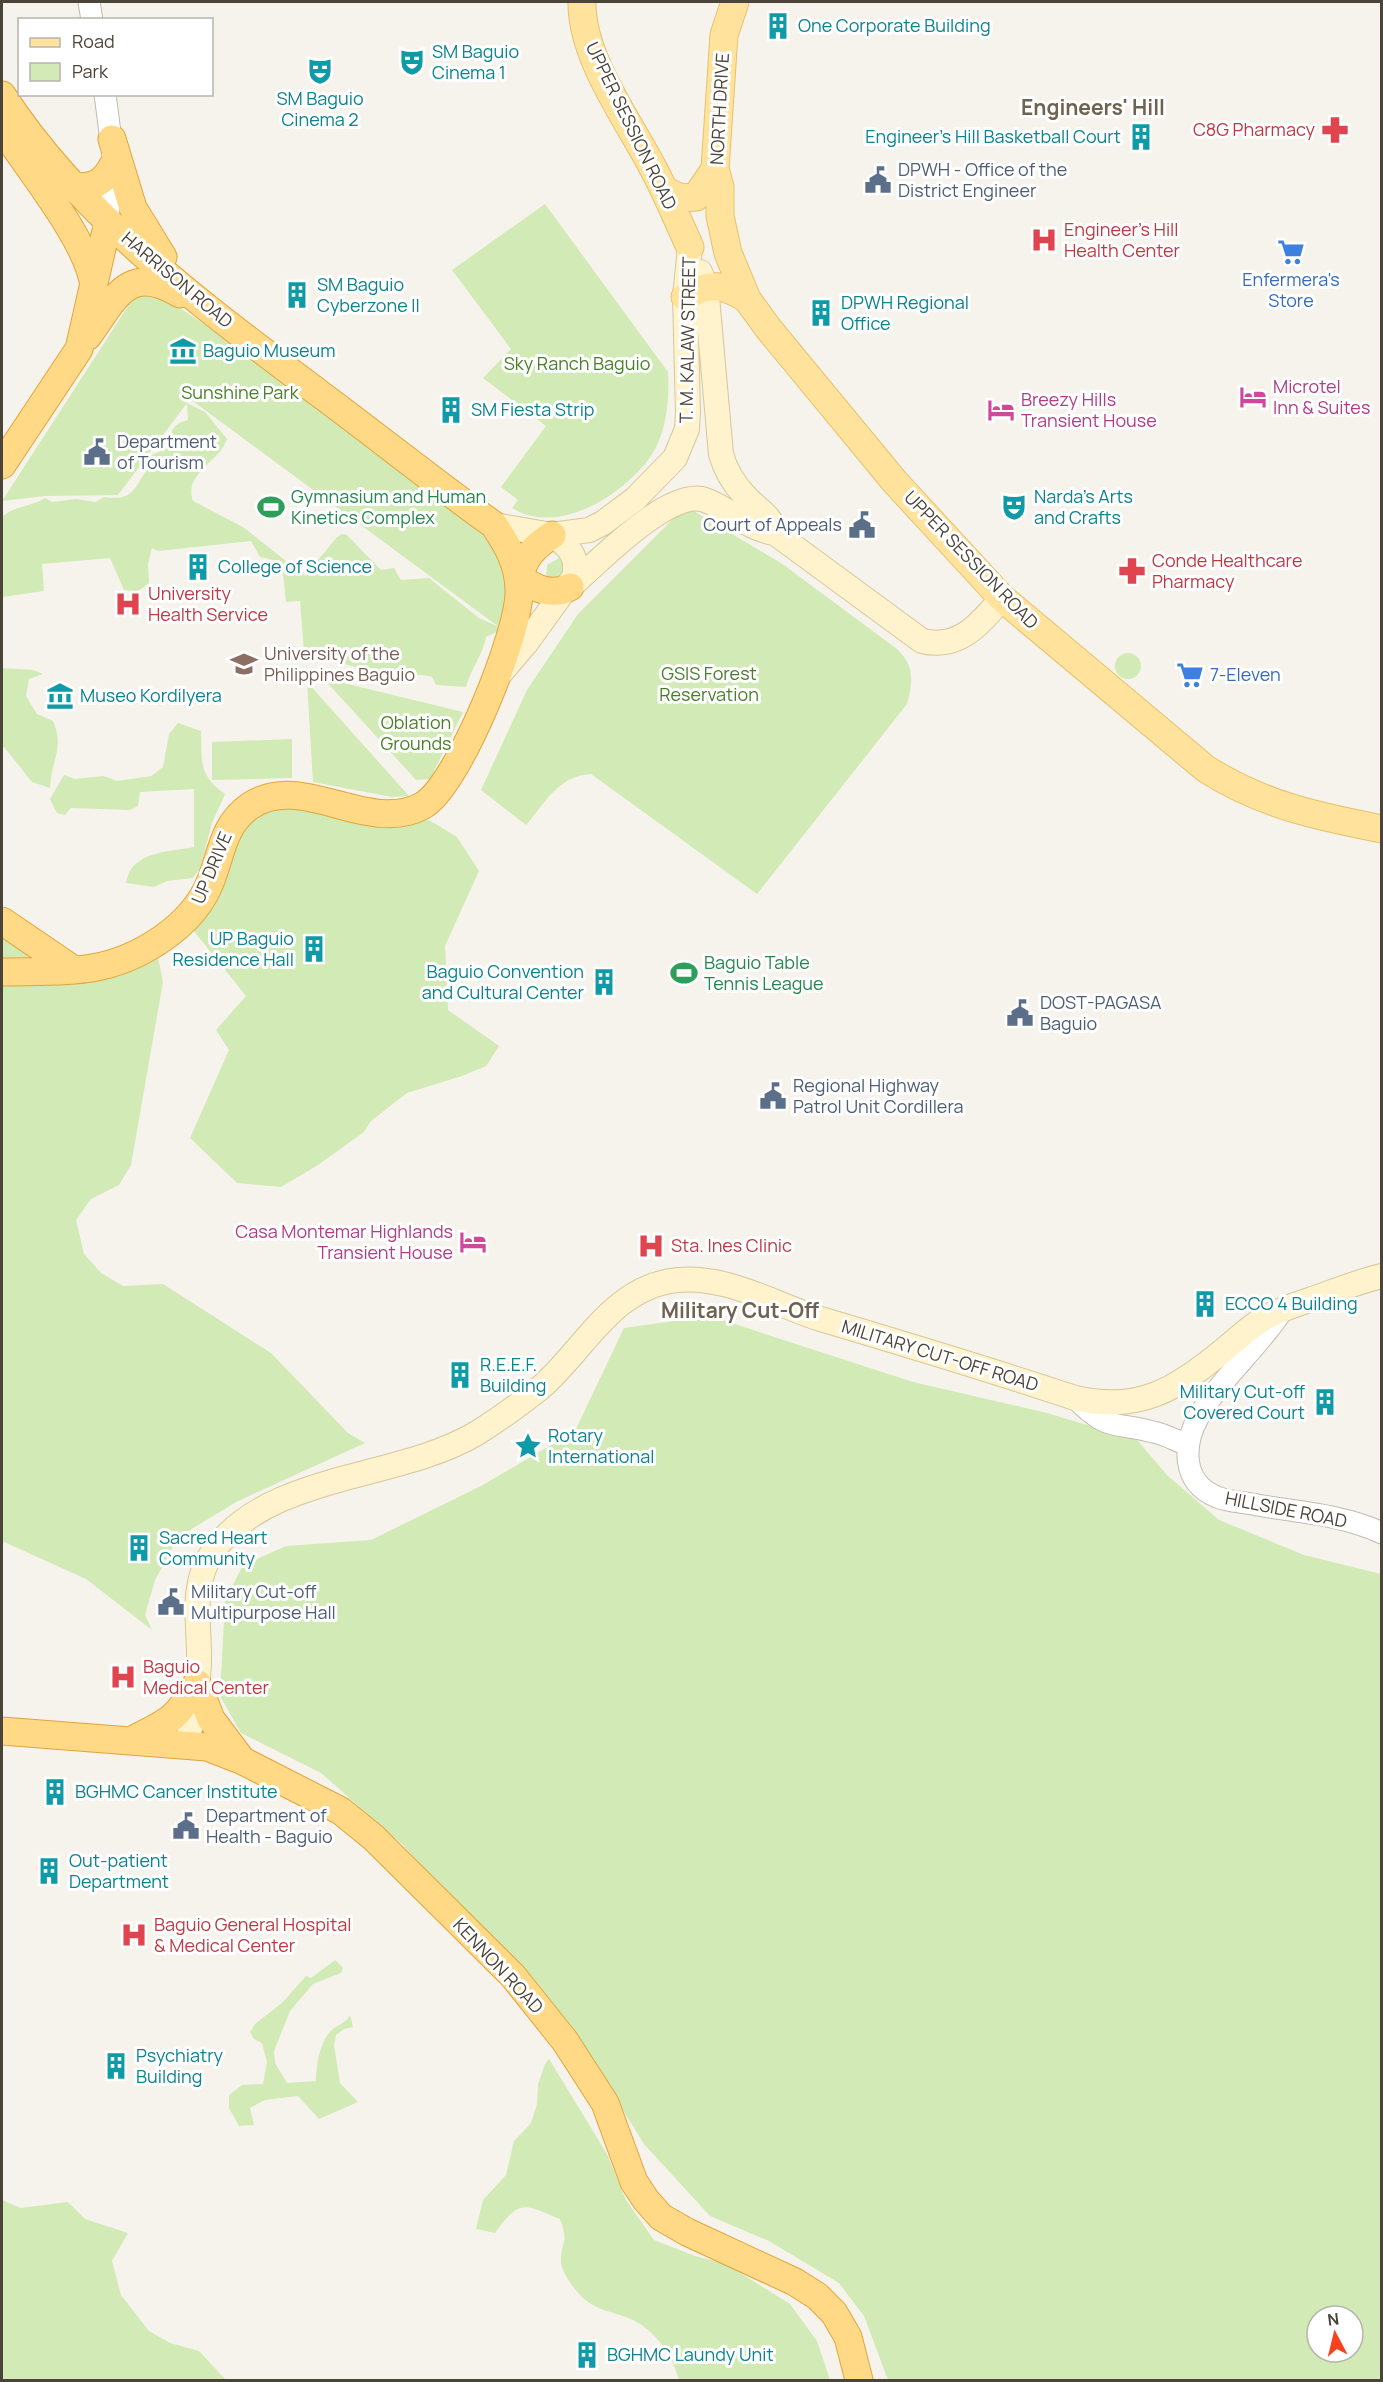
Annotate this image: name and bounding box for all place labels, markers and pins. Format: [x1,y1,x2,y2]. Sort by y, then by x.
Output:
building icon: One Corporate Building [763,11,793,41]
place label: One Corporate Building [798,13,991,37]
place label: SM Baguio Cinema 1 [432,39,519,84]
theatre icon: SM Baguio Cinema 1 [397,47,427,77]
theatre icon: SM Baguio Cinema 2 [305,56,335,86]
place label: SM Baguio Cinema 2 [276,86,364,131]
pharmacy icon: C8G Pharmacy [1320,115,1350,145]
place label: C8G Pharmacy [1193,117,1315,141]
building icon: Engineer's Hill Basketball Court [1126,122,1156,152]
place label: Engineer's Hill Basketball Court [865,124,1121,148]
place label: DPWH - Office of the District Engineer [898,157,1067,202]
public building icon: DPWH - Office of the District Engineer [863,165,893,195]
place label: Engineer's Hill Health Center [1064,217,1181,262]
hospital icon: Engineer's Hill Health Center [1029,225,1059,255]
supermarket icon: Enfermera's Store [1276,237,1306,267]
place label: Enfermera's Store [1242,267,1340,312]
place label: SM Baguio Cyberzone II [317,272,420,317]
building icon: SM Baguio Cyberzone II [282,280,312,310]
place label: DPWH Regional Office [841,290,969,335]
building icon: DPWH Regional Office [806,298,836,328]
museum icon: Baguio Museum [168,336,198,366]
place label: Baguio Museum [203,338,336,362]
place label: Microtel Inn & Suites [1273,374,1370,419]
hotel icon: Microtel Inn & Suites [1238,382,1268,412]
place label: Breezy Hills Transient House [1021,387,1157,432]
building icon: SM Fiesta Strip [436,395,466,425]
hotel icon: Breezy Hills Transient House [986,395,1016,425]
place label: SM Fiesta Strip [471,397,595,421]
place label: Department of Tourism [117,429,217,474]
public building icon: Department of Tourism [82,437,112,467]
place label: Gymnasium and Human Kinetics Complex [291,484,486,529]
place label: Narda's Arts and Crafts [1034,484,1133,529]
sports icon: Gymnasium and Human Kinetics Complex [256,492,286,522]
theatre icon: Narda's Arts and Crafts [999,492,1029,522]
public building icon: Court of Appeals [847,510,877,540]
place label: Court of Appeals [703,512,842,536]
place label: Conde Healthcare Pharmacy [1152,548,1302,593]
building icon: College of Science [183,552,213,582]
place label: College of Science [218,554,372,578]
pharmacy icon: Conde Healthcare Pharmacy [1117,556,1147,586]
place label: University Health Service [148,581,268,626]
hospital icon: University Health Service [113,589,143,619]
place label: University of the Philippines Baguio [264,641,415,686]
school or university icon: University of the Philippines Baguio [229,649,259,679]
supermarket icon: 7-Eleven [1175,660,1205,690]
place label: 7-Eleven [1210,662,1281,686]
museum icon: Museo Kordilyera [45,681,75,711]
place label: Museo Kordilyera [80,683,222,707]
place label: UP Baguio Residence Hall [172,926,294,971]
building icon: UP Baguio Residence Hall [299,934,329,964]
place label: Baguio Table Tennis League [704,950,824,995]
sports icon: Baguio Table Tennis League [669,958,699,988]
place label: Baguio Convention and Cultural Center [422,959,585,1004]
building icon: Baguio Convention and Cultural Center [589,967,619,997]
place label: DOST-PAGASA Baguio [1040,990,1162,1035]
public building icon: DOST-PAGASA Baguio [1005,998,1035,1028]
place label: Regional Highway Patrol Unit Cordillera [793,1073,964,1118]
public building icon: Regional Highway Patrol Unit Cordillera [758,1081,788,1111]
place label: Casa Montemar Highlands Transient House [235,1219,453,1264]
hotel icon: Casa Montemar Highlands Transient House [458,1227,488,1257]
hospital icon: Sta. Ines Clinic [636,1231,666,1261]
place label: Sta. Ines Clinic [671,1233,792,1257]
building icon: ECCO 4 Building [1190,1289,1220,1319]
place label: ECCO 4 Building [1225,1291,1358,1315]
place label: R.E.E.F. Building [480,1352,546,1397]
building icon: R.E.E.F. Building [445,1360,475,1390]
place label: Military Cut-off Covered Court [1180,1379,1305,1424]
building icon: Military Cut-off Covered Court [1310,1387,1340,1417]
place label: Rotary International [548,1423,654,1468]
place icon: Rotary International [513,1431,543,1461]
place label: Sacred Heart Community [159,1525,268,1570]
building icon: Sacred Heart Community [124,1533,154,1563]
place label: Military Cut-off Multipurpose Hall [191,1579,336,1624]
public building icon: Military Cut-off Multipurpose Hall [156,1587,186,1617]
place label: Baguio Medical Center [143,1654,269,1699]
hospital icon: Baguio Medical Center [108,1662,138,1692]
building icon: BGHMC Cancer Institute [40,1777,70,1807]
place label: BGHMC Cancer Institute [75,1779,278,1803]
place label: Department of Health - Baguio [206,1803,333,1848]
public building icon: Department of Health - Baguio [171,1811,201,1841]
place label: Out-patient Department [69,1848,169,1893]
building icon: Out-patient Department [34,1856,64,1886]
place label: Baguio General Hospital & Medical Center [154,1912,351,1957]
hospital icon: Baguio General Hospital & Medical Center [119,1920,149,1950]
place label: Psychiatry Building [136,2043,224,2088]
building icon: Psychiatry Building [101,2051,131,2081]
building icon: BGHMC Laundy Unit [572,2340,602,2370]
place label: BGHMC Laundy Unit [607,2342,774,2366]

